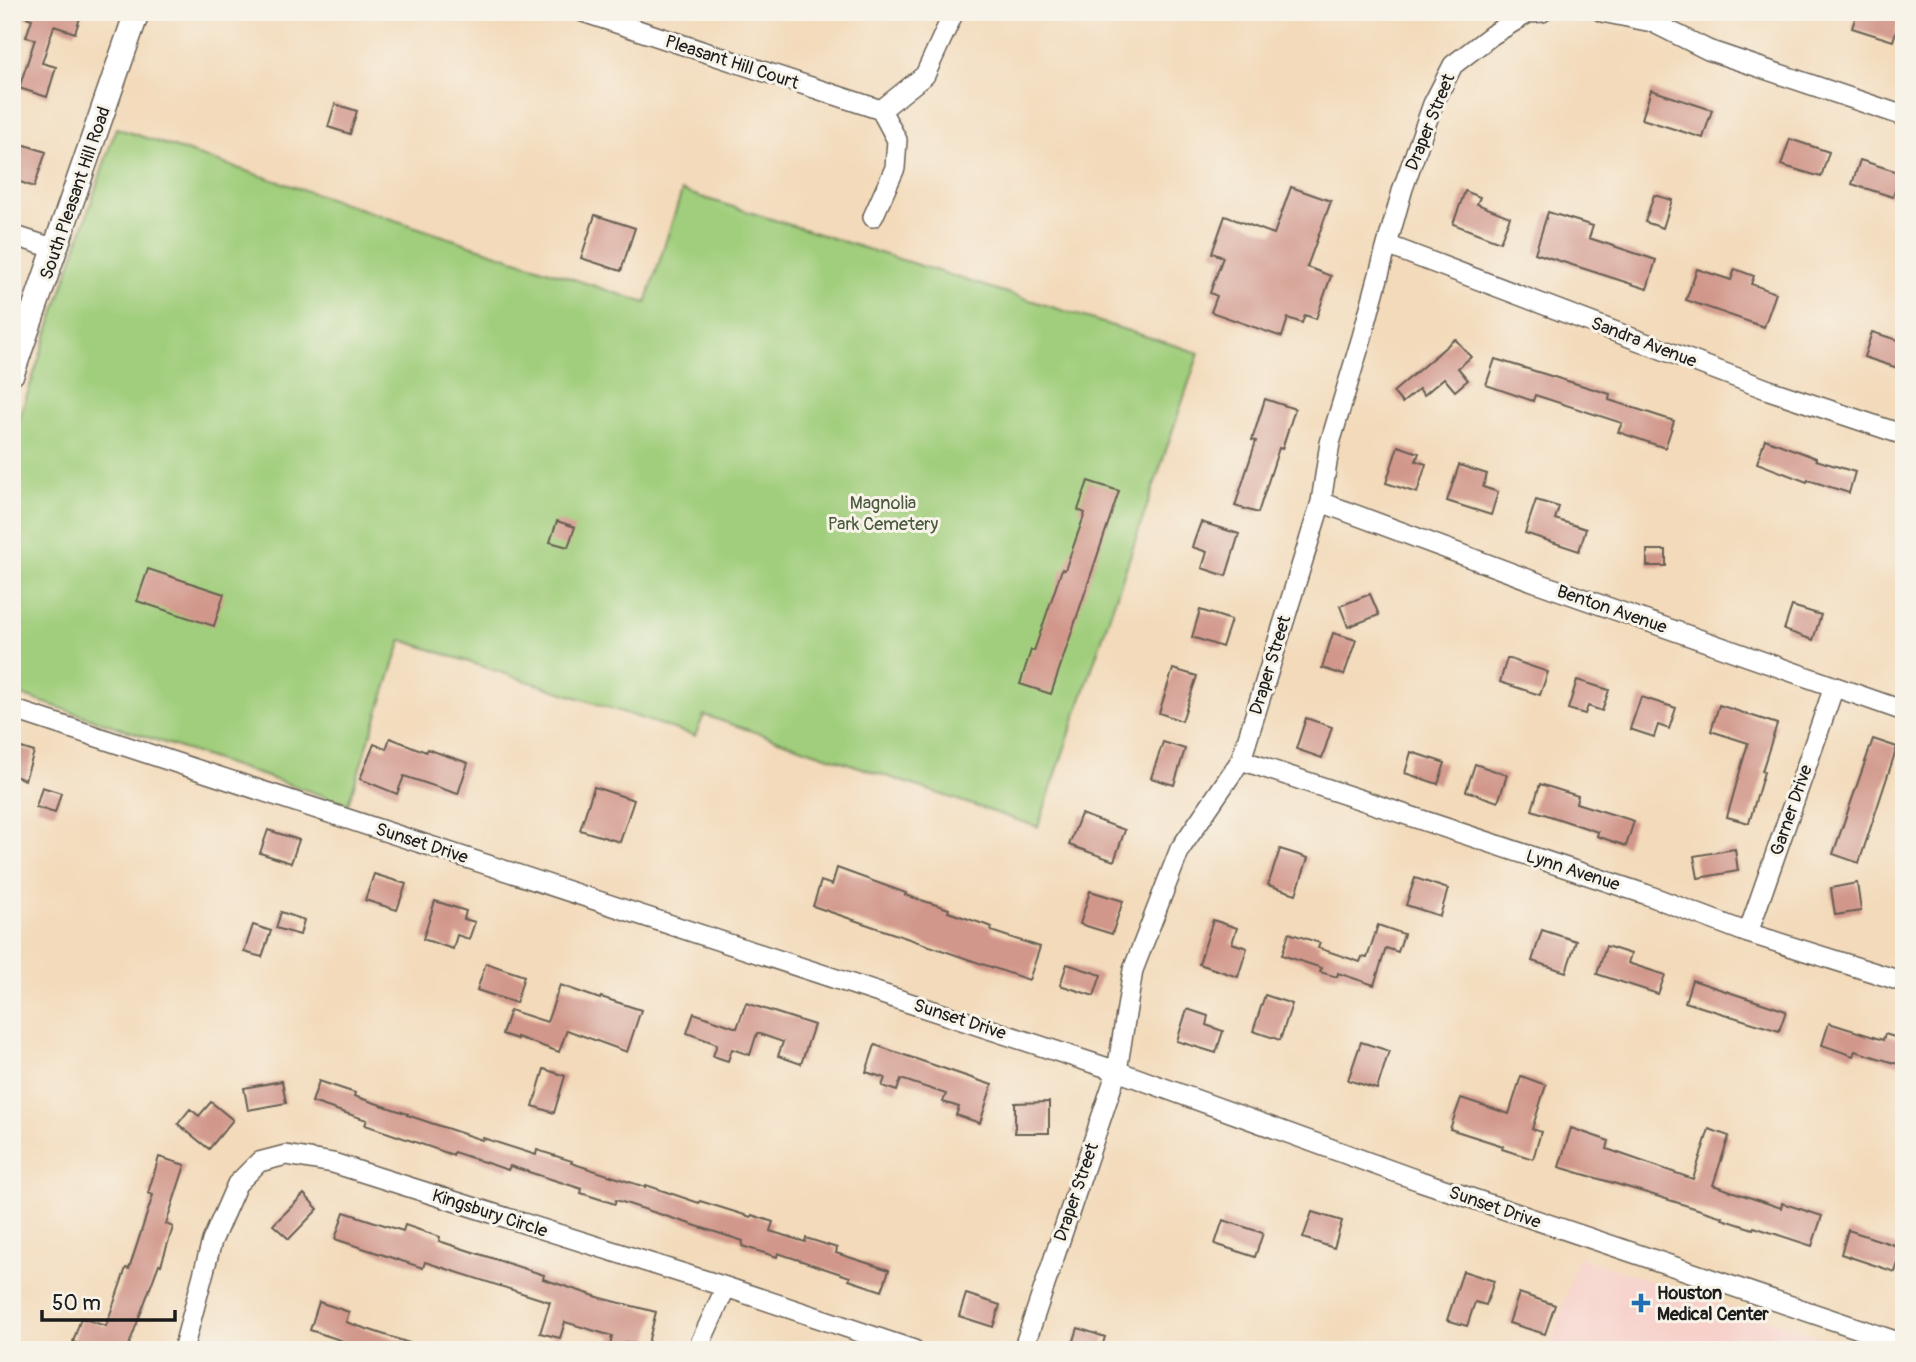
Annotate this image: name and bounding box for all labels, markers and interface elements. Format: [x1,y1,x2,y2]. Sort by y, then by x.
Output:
street label: Pleasant Hill Court [662,30,802,95]
street label: Draper Street [1401,70,1461,174]
street label: South Pleasant Hill Road [35,104,116,283]
street label: Sandra Avenue [1588,312,1700,373]
park label: Magnolia Park Cemetery [828,492,938,536]
street label: Benton Avenue [1554,580,1670,639]
street label: Draper Street [1244,612,1297,718]
street label: Garner Drive [1765,762,1818,859]
street label: Sunset Drive [373,818,471,869]
street label: Lynn Avenue [1523,844,1623,897]
street label: Sunset Drive [911,994,1009,1045]
street label: Draper Street [1049,1139,1104,1244]
street label: Sunset Drive [1446,1181,1544,1234]
street label: Kingsbury Circle [429,1184,551,1243]
scale bar [42,1278,175,1322]
place label: Houston Medical Center [1657,1282,1769,1326]
text: 50 m [52,1290,101,1317]
marker: Houston Medical Center [1631,1293,1651,1313]

